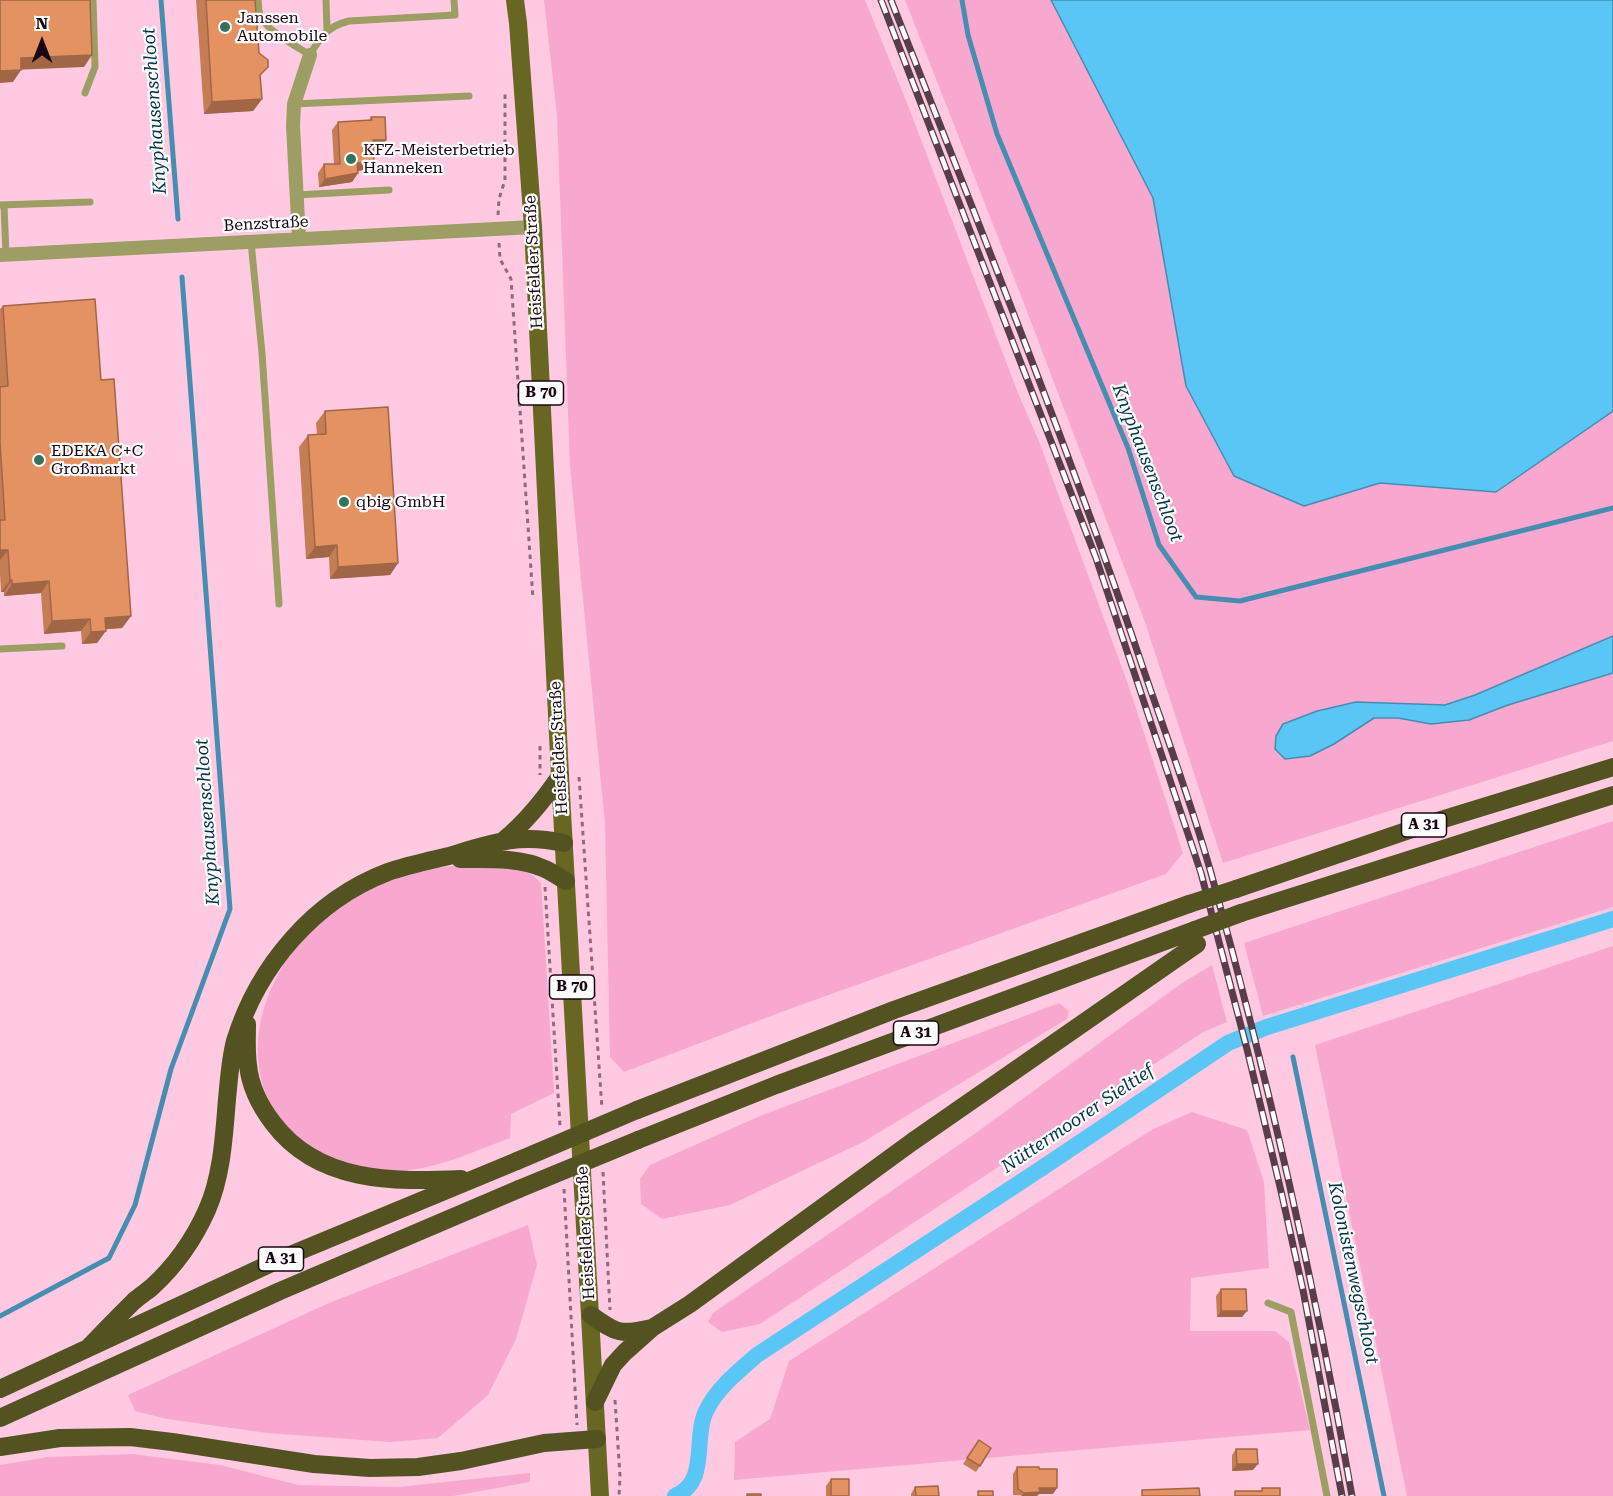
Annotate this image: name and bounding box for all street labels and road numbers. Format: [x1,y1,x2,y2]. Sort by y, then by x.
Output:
street label: Heisfelder Straße [521,195,547,329]
street label: Benzstraße [223,212,309,236]
road number: B 70 [518,381,564,405]
street label: Heisfelder Straße [546,681,572,815]
road number: A 31 [1402,813,1446,837]
road number: B 70 [550,975,594,999]
road number: A 31 [894,1021,938,1045]
street label: Heisfelder Straße [573,1166,599,1300]
road number: A 31 [258,1247,304,1271]

